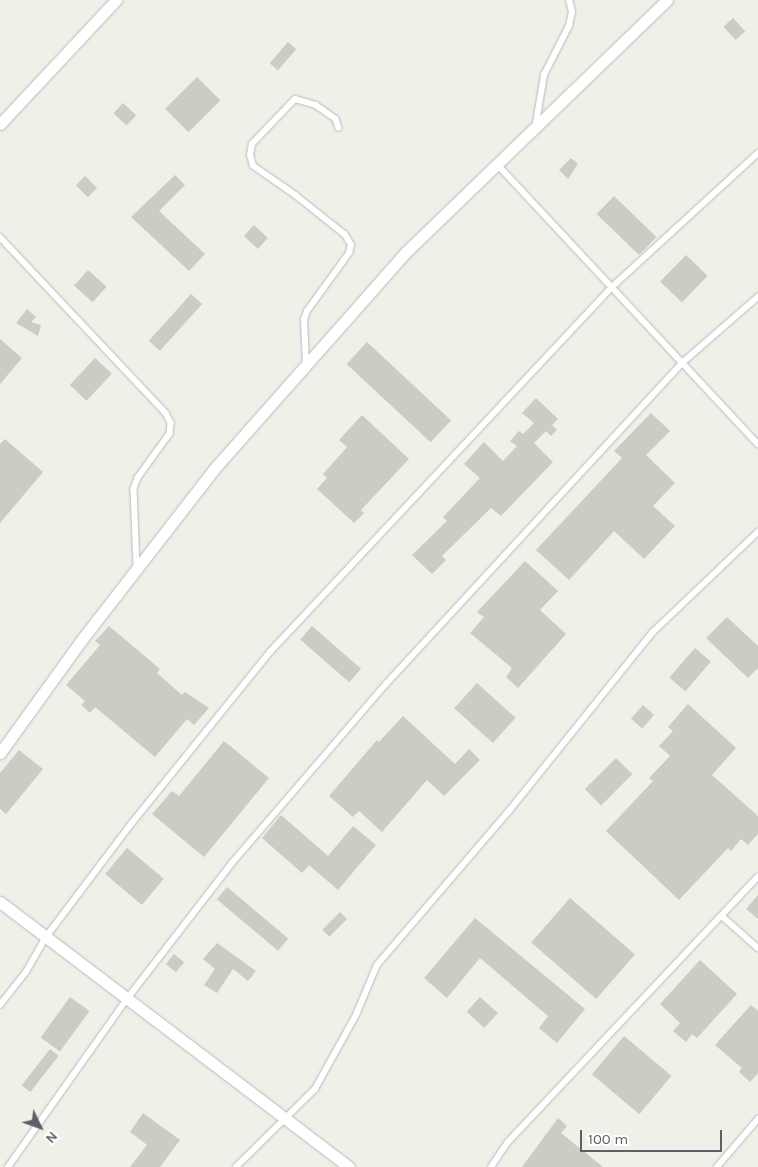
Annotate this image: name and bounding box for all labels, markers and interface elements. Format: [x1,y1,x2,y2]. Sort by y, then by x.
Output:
north arrow [15,1102,65,1152]
scale bar [583,1120,726,1152]
text: N [42,1128,61,1147]
text: 100 m [588,1130,628,1148]

